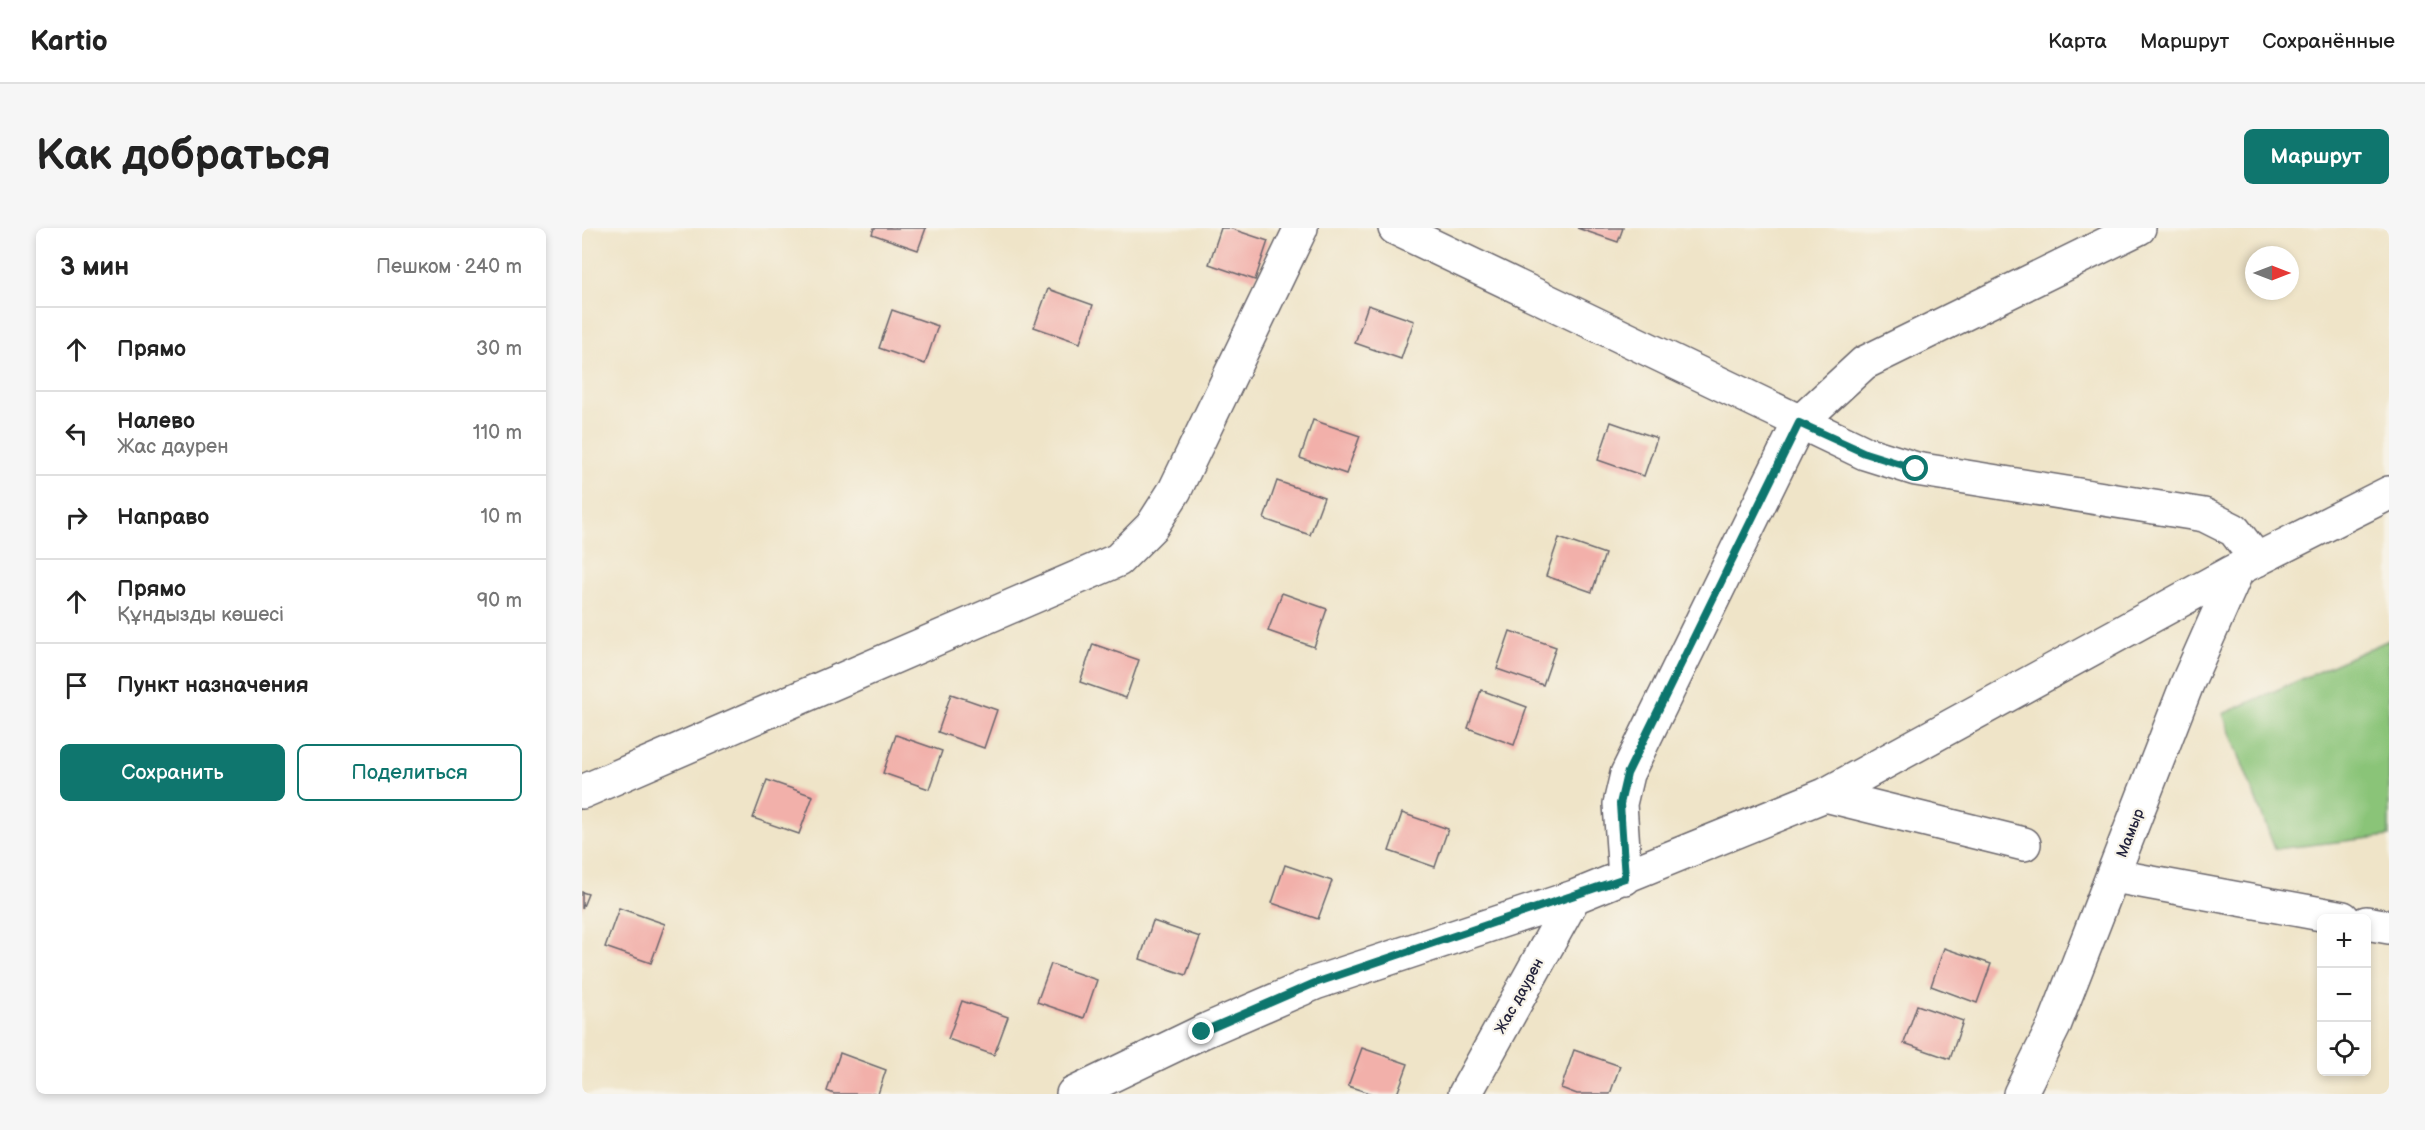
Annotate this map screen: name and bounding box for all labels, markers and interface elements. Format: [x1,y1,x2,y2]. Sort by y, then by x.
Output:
text: Kartio [30,25,108,58]
text: Карта [2048,29,2107,54]
text: Маршрут [2140,29,2229,54]
text: Сохранённые [2262,29,2395,54]
button: Маршрут [2244,129,2389,184]
text: Как добраться [36,131,331,182]
north arrow [2245,246,2299,300]
text: 3 мин [60,252,129,283]
text: Пешком · 240 m [376,255,522,279]
icon: ahead [60,333,93,366]
text: Прямо [117,336,186,363]
text: 30 m [476,337,522,361]
text: Налево [117,408,195,435]
icon: left [60,417,93,450]
text: 110 m [473,421,522,445]
text: Жас даурен [117,435,229,459]
route start [1902,455,1928,481]
icon: right [60,501,93,534]
text: Направо [117,504,209,531]
text: 10 m [481,505,522,529]
text: Прямо [117,576,186,603]
icon: ahead [60,585,93,618]
text: 90 m [477,589,522,613]
text: Құндызды көшесі [117,603,284,627]
icon: arrive [60,669,93,702]
text: Пункт назначения [117,672,309,699]
button: Сохранить [60,744,285,801]
button: Поделиться [297,744,522,801]
street label: Мамыр [2113,806,2149,860]
map controls [2317,914,2371,1076]
button: + [2317,914,2371,968]
street label: Жас даурен [1491,955,1548,1037]
button: − [2317,968,2371,1022]
route end [1188,1018,1214,1044]
button: locate [2317,1022,2371,1076]

